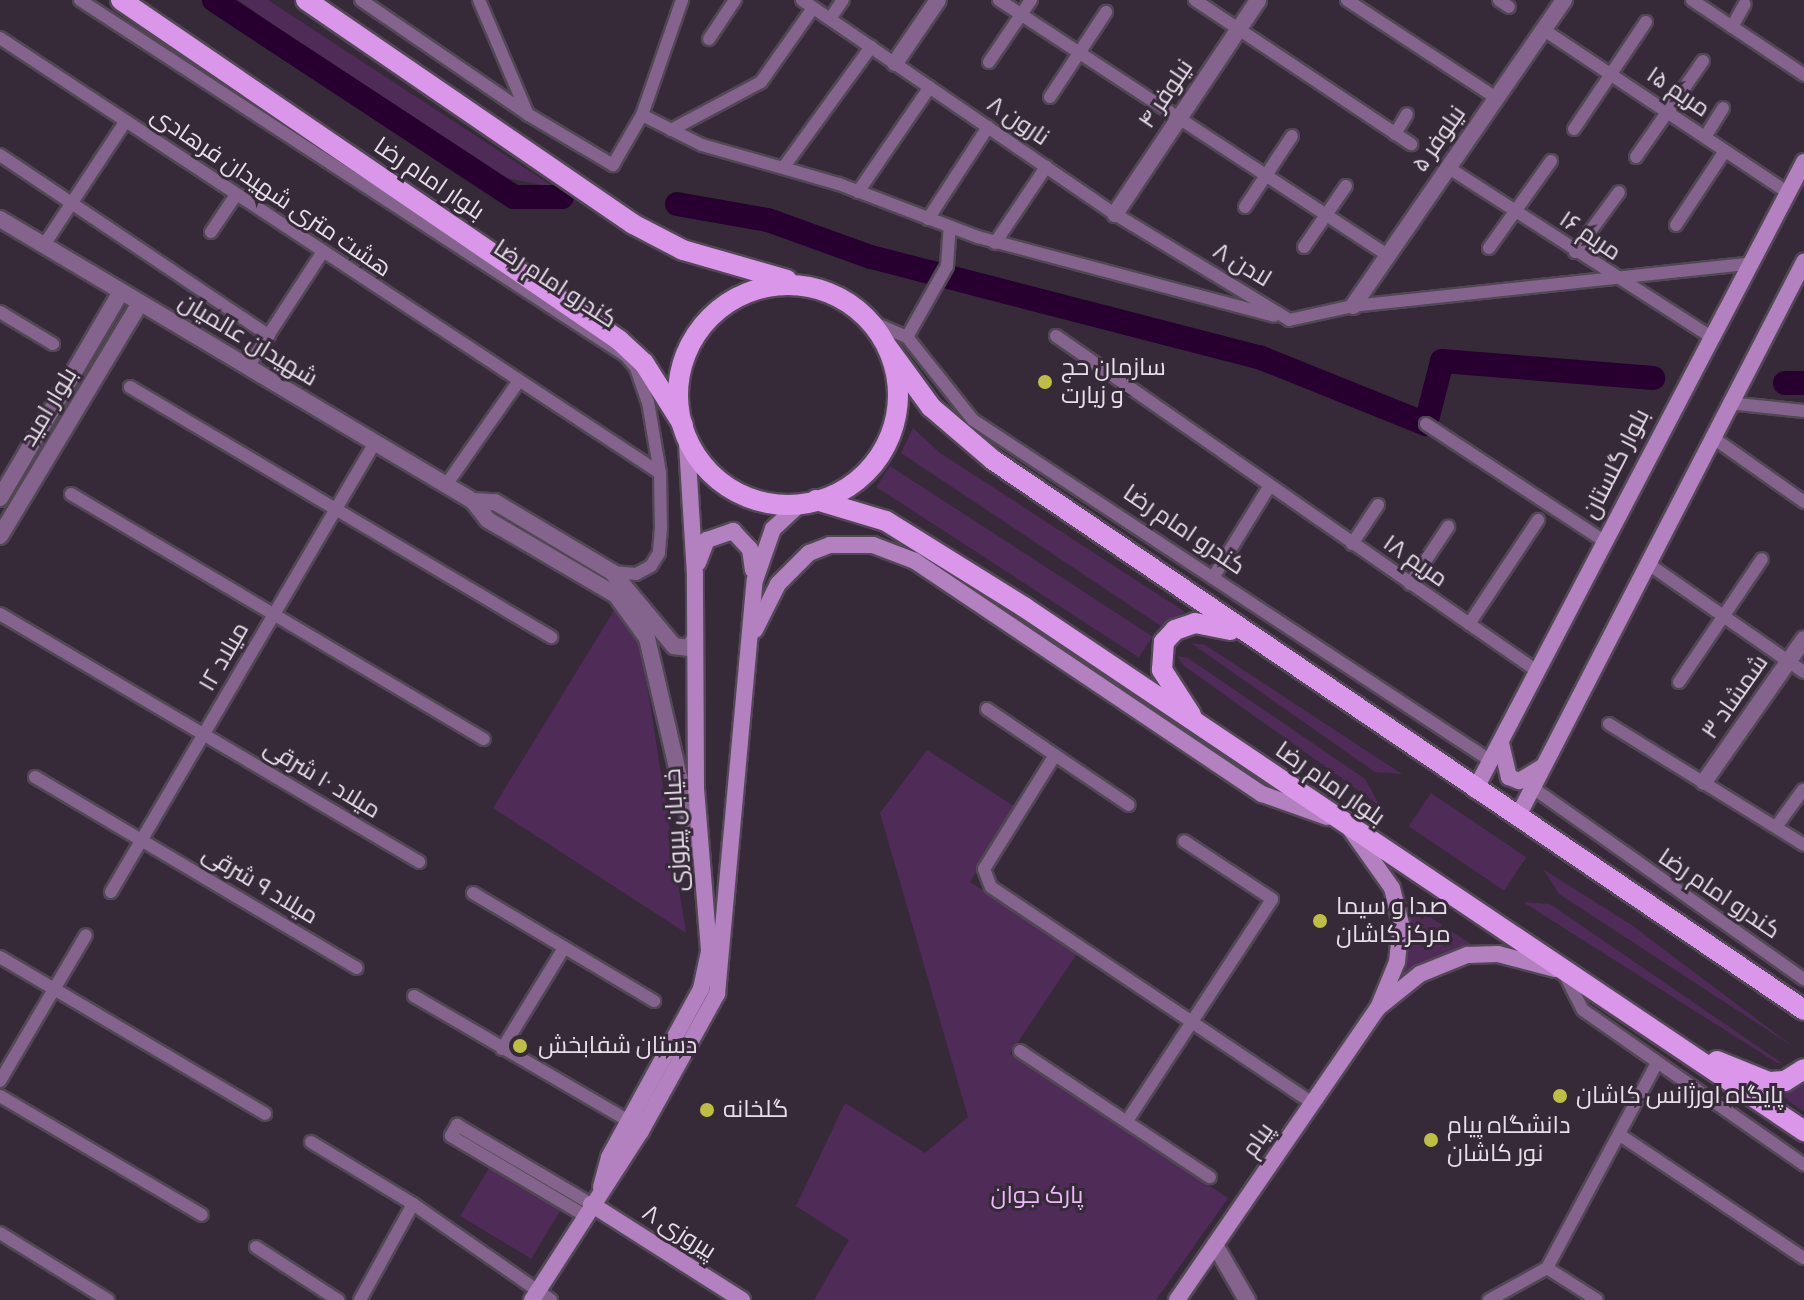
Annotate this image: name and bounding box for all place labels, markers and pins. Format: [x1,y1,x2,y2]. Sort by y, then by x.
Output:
place label: سازمان حج و زیارت [1061,354,1166,410]
marker: سازمان حج و زیارت [1036,373,1054,391]
place label: صدا و سیما مرکز کاشان [1336,893,1451,949]
marker: صدا و سیما مرکز کاشان [1311,912,1329,930]
place label: دستان شفابخش [538,1032,697,1060]
marker: دستان شفابخش [509,1035,531,1057]
place label: پایگاه اورژانس کاشان [1576,1082,1784,1110]
marker: پایگاه اورژانس کاشان [1551,1087,1569,1105]
place label: گلخانه [723,1096,788,1124]
marker: گلخانه [698,1101,716,1119]
place label: دانشگاه پیام نور کاشان [1447,1112,1571,1168]
marker: دانشگاه پیام نور کاشان [1422,1131,1440,1149]

